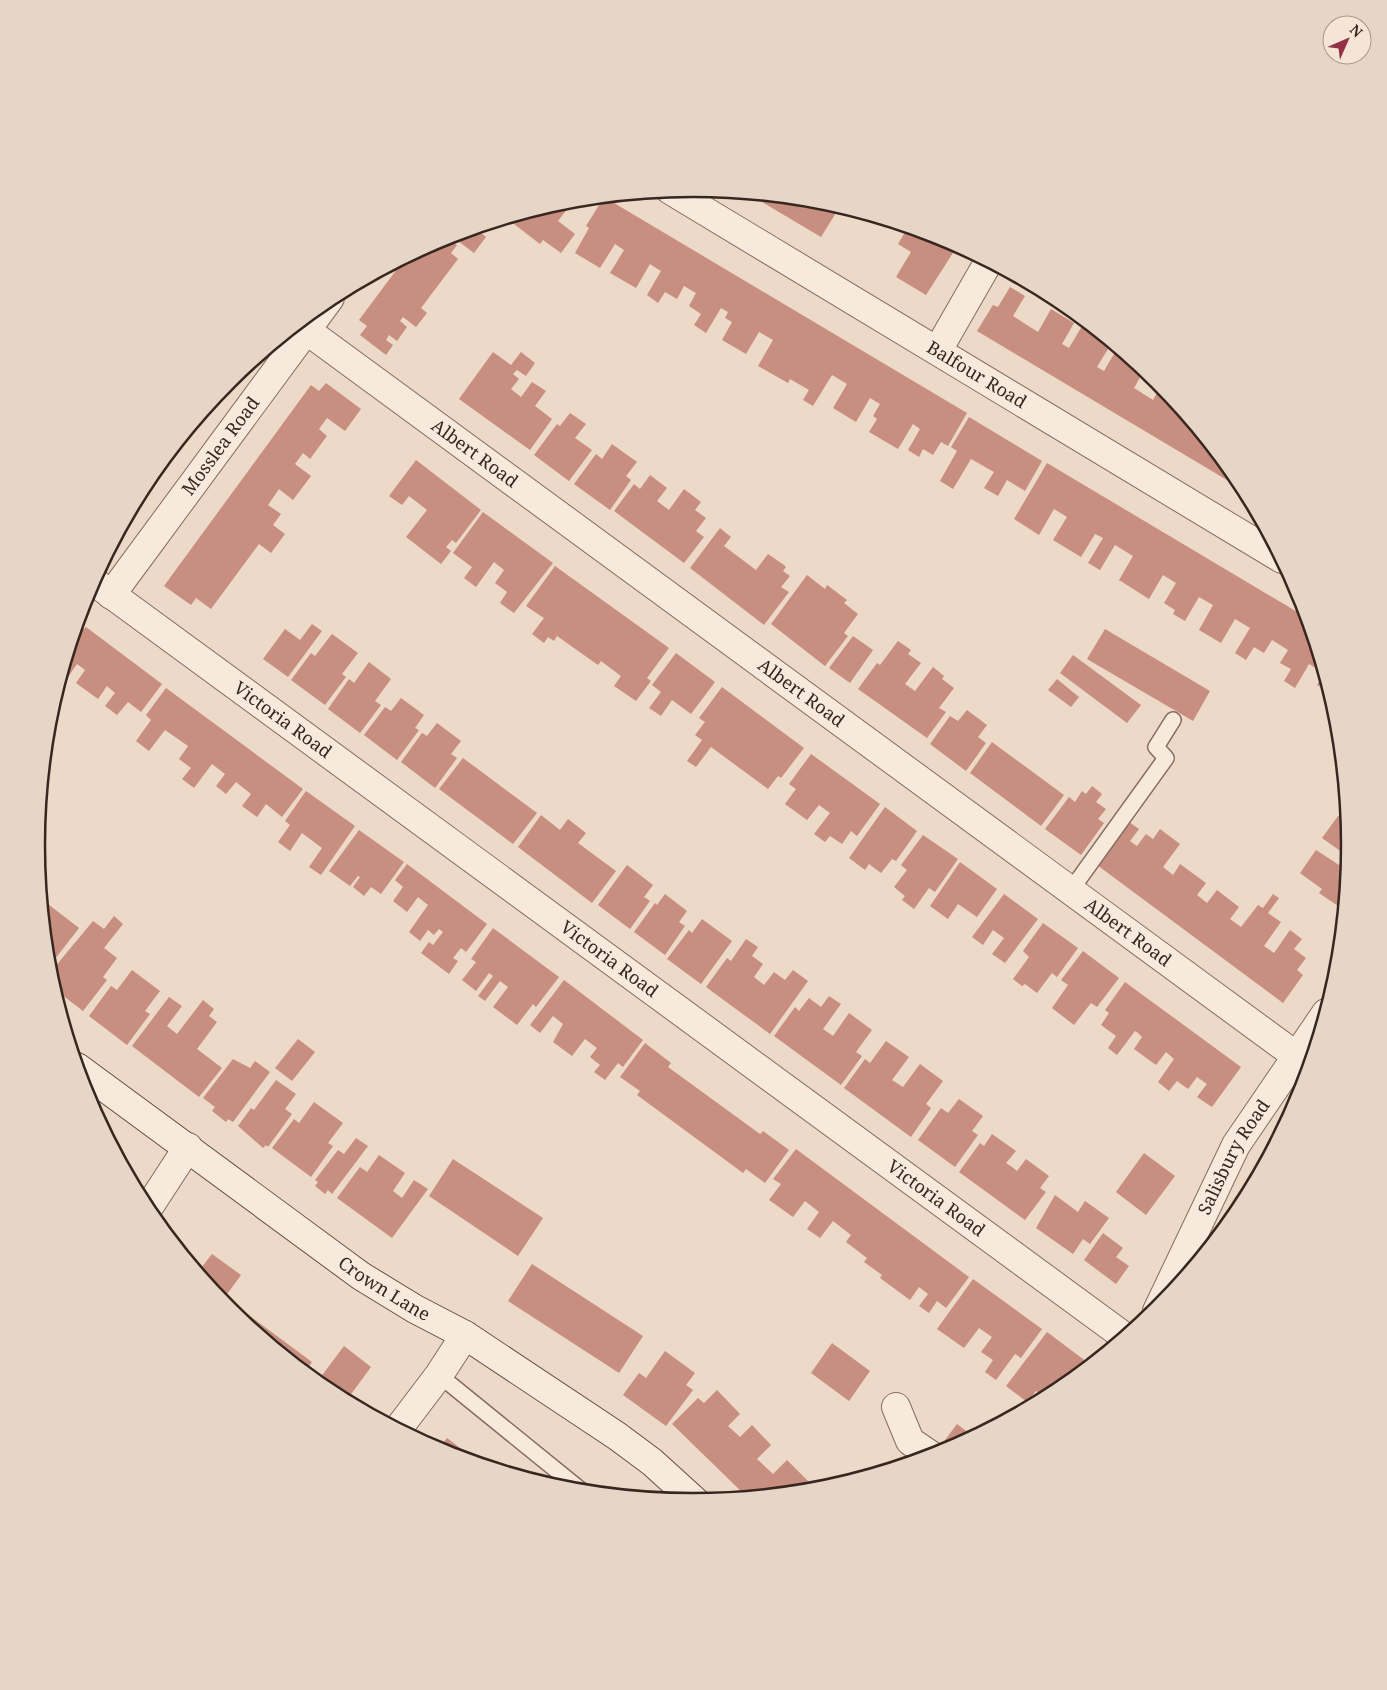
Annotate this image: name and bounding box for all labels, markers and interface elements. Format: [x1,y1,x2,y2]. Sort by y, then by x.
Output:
north arrow [1322,15,1372,65]
text: N [1346,20,1367,41]
street label: Balfour Road [923,335,1032,413]
street label: Mosslea Road [176,391,264,500]
street label: Albert Road [427,413,523,493]
street label: Albert Road [754,652,850,732]
street label: Victoria Road [229,675,337,763]
street label: Albert Road [1080,892,1177,971]
street label: Victoria Road [556,914,664,1002]
street label: Salisbury Road [1192,1094,1275,1219]
street label: Victoria Road [883,1154,990,1242]
street label: Crown Lane [334,1250,435,1326]

